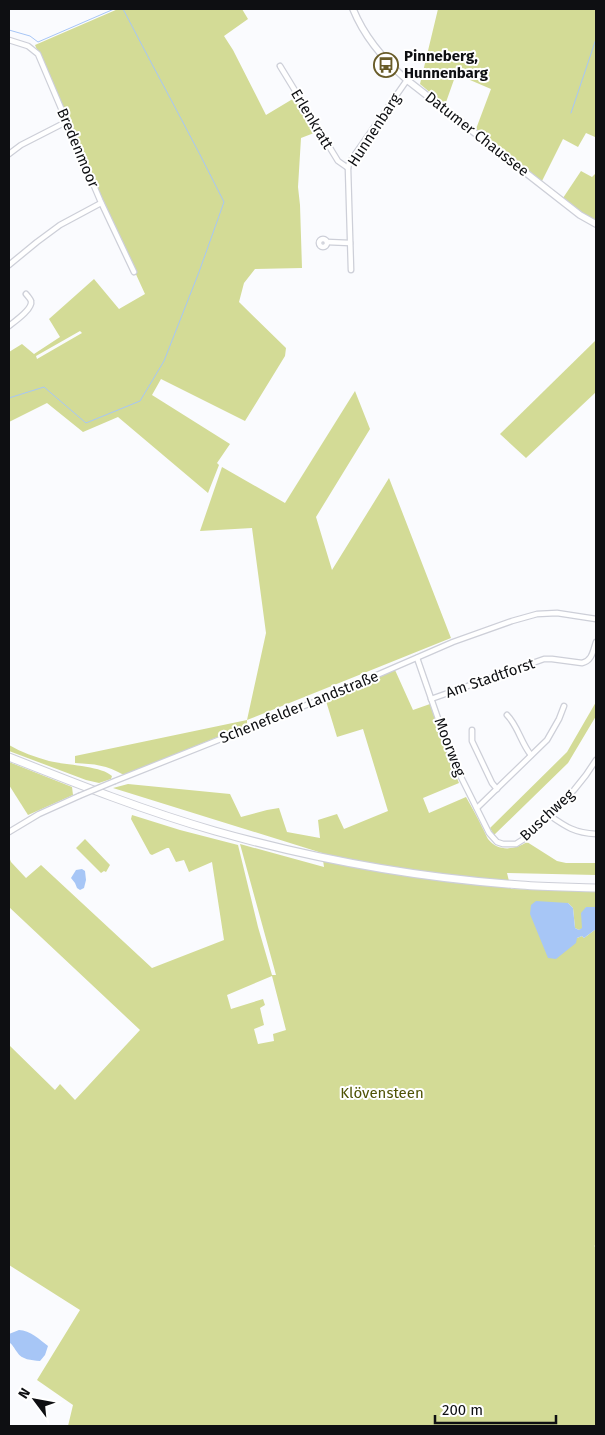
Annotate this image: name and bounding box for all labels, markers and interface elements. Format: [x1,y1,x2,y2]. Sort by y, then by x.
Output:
place label: Pinneberg, Hunnenbarg [404,47,489,82]
bus stop icon: Pinneberg, Hunnenbarg [373,52,399,78]
street label: Erlenkratt [287,86,337,153]
street label: Datumer Chaussee [422,88,532,180]
street label: Hunnenbarg [344,90,404,170]
street label: Bredenmoor [53,105,103,191]
street label: Am Stadtforst [443,654,537,702]
street label: Schenefelder Landstraße [217,667,381,747]
street label: Moorweg [431,715,470,779]
street label: Buschweg [516,785,578,845]
park label: Klövensteen [340,1084,424,1102]
north arrow [10,1375,60,1425]
text: N [15,1385,34,1402]
scale bar [435,1392,556,1424]
text: 200 m [442,1401,483,1419]

